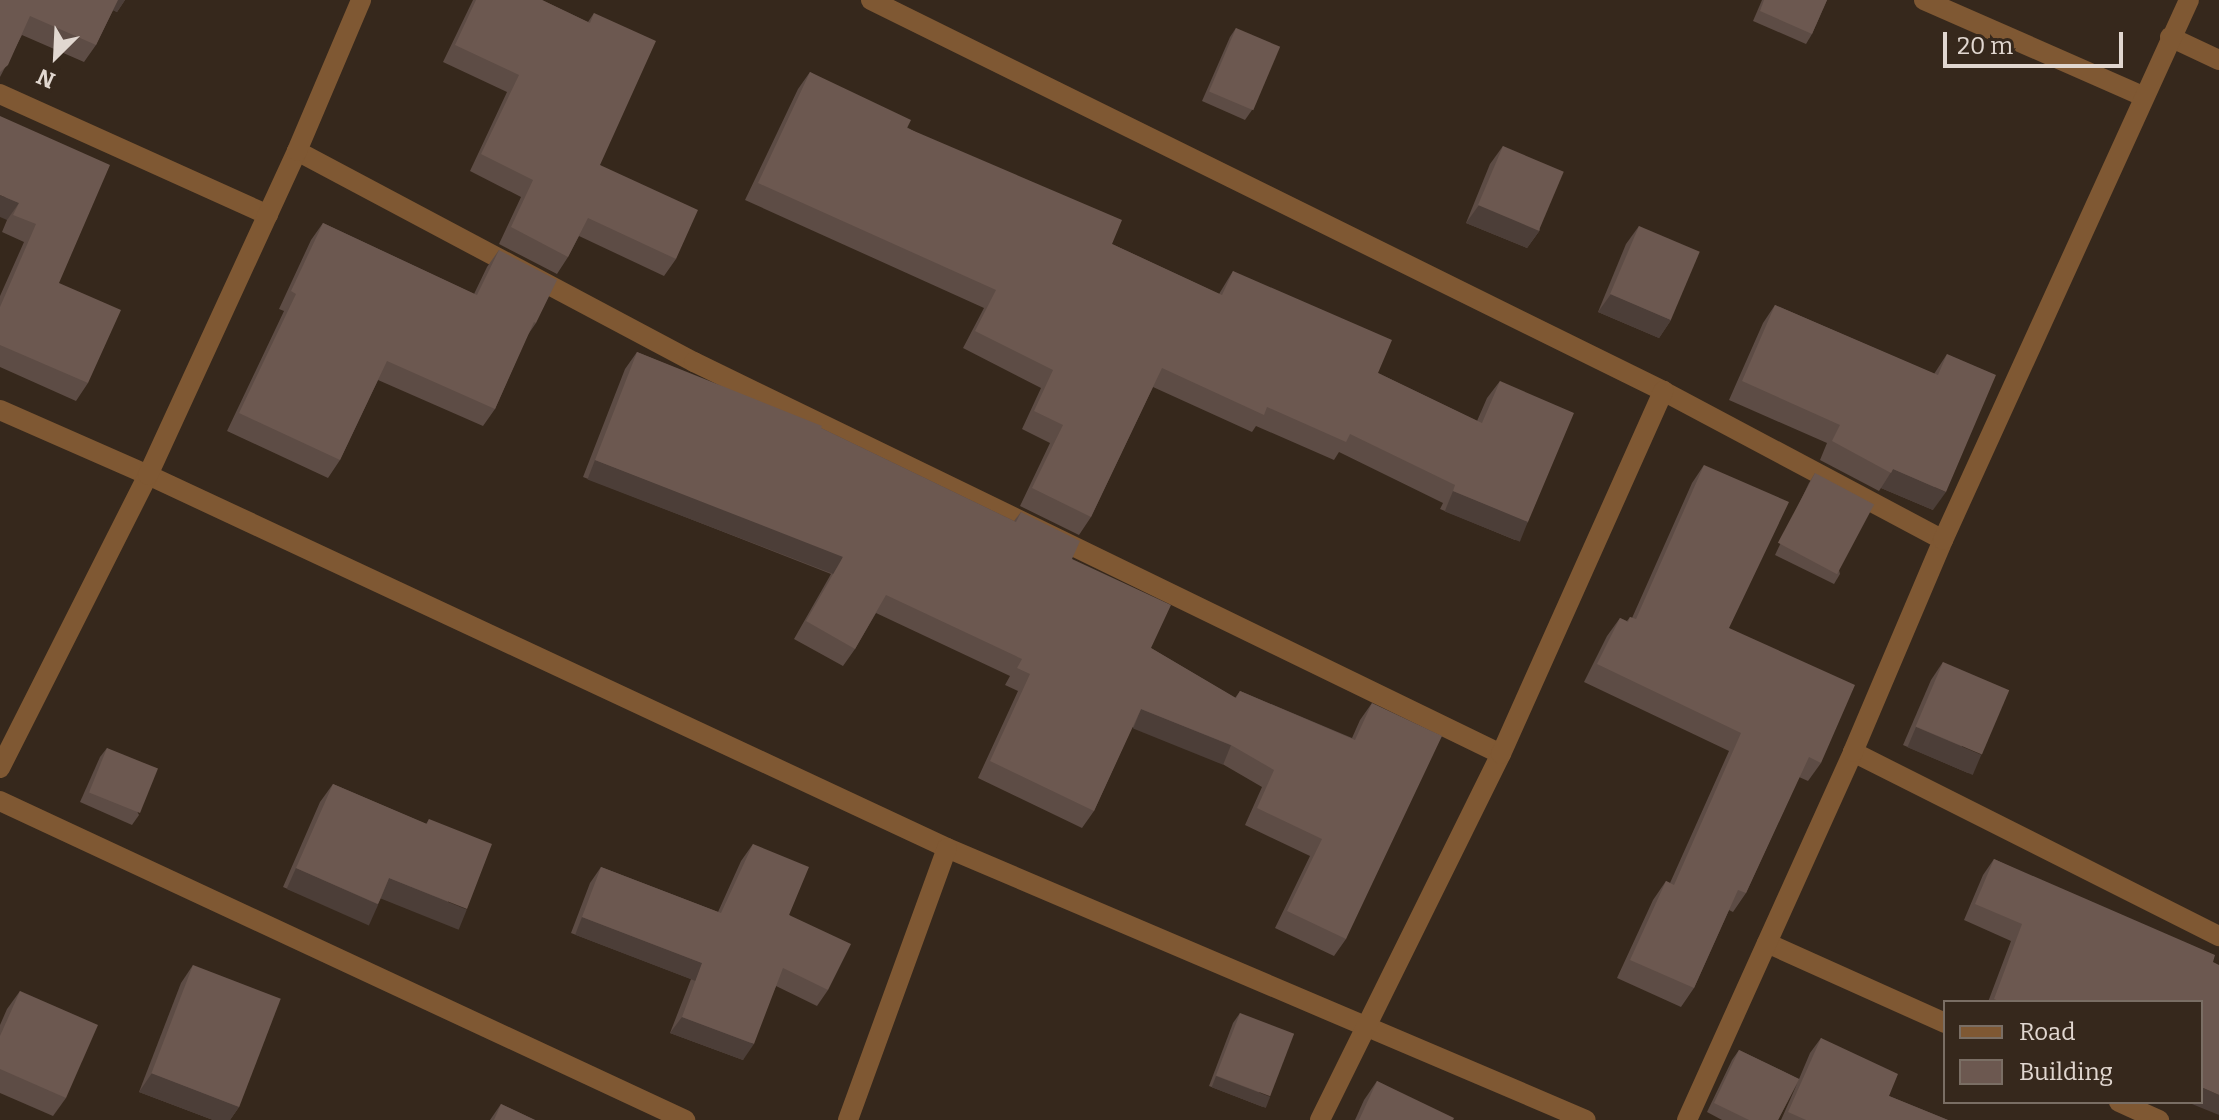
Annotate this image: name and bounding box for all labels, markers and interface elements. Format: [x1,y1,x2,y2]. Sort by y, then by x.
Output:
north arrow [16,16,96,96]
scale bar [1947,16,2127,66]
text: 20 m [1957,32,2013,60]
text: N [33,63,59,94]
legend [1943,1000,2203,1104]
text: Road [2019,1018,2075,1046]
text: Building [2019,1058,2113,1086]

